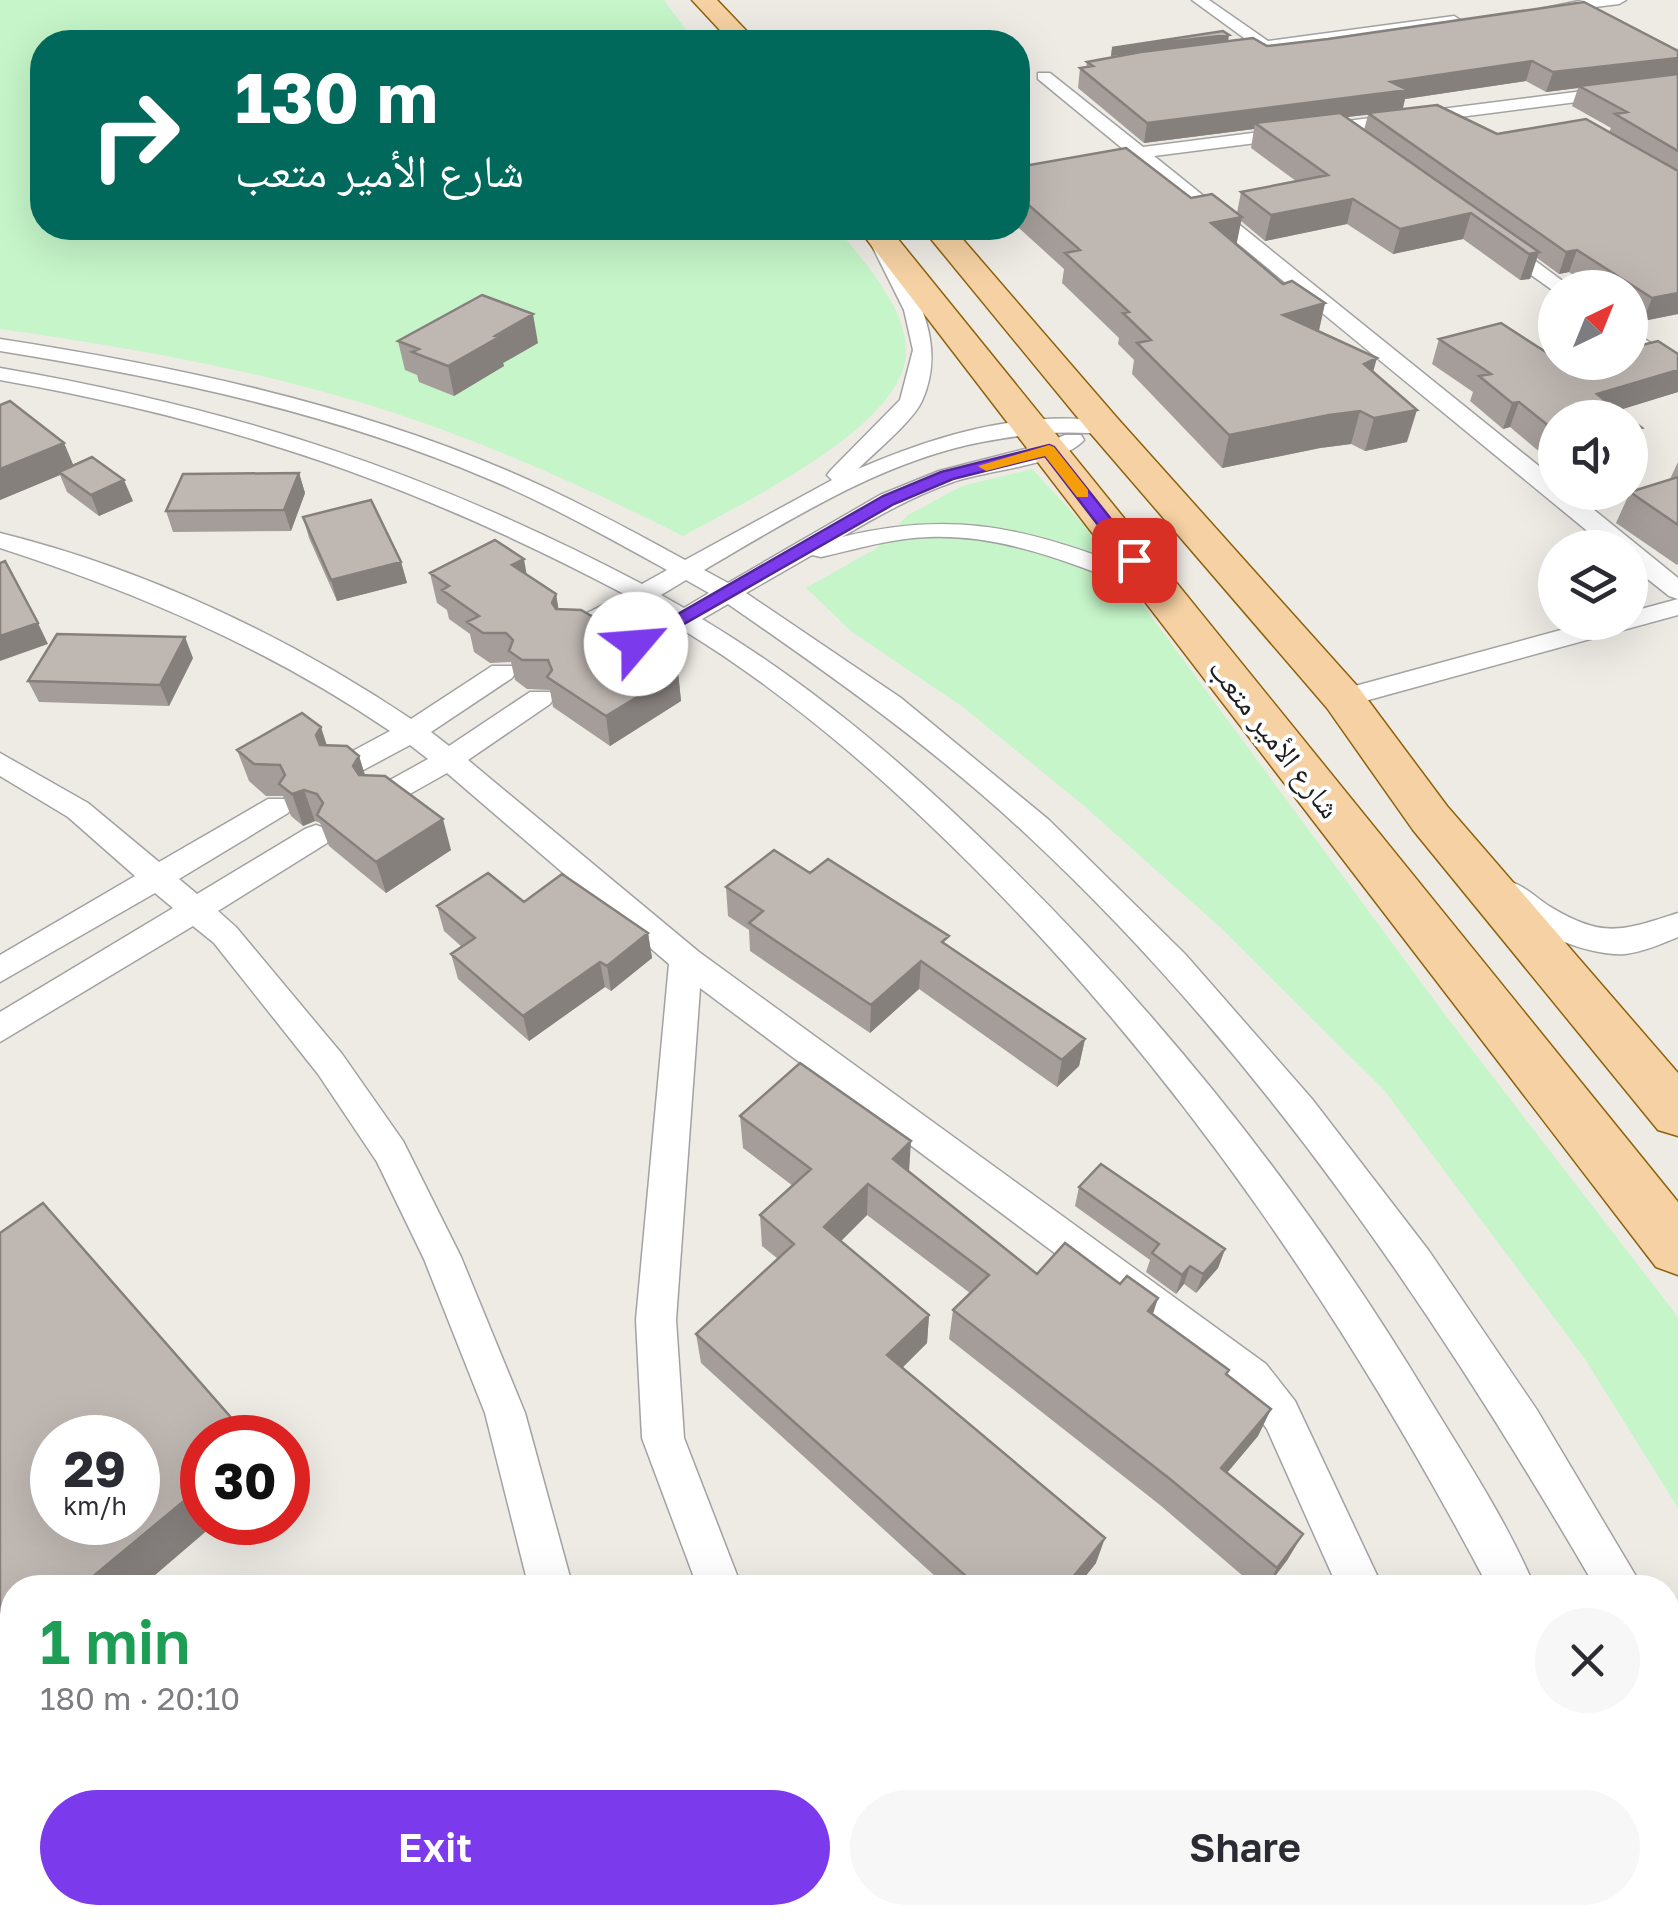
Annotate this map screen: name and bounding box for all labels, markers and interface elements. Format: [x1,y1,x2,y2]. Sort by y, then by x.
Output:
text: 130 m [235,54,438,138]
icon: right [70,70,200,200]
text: شارع الأمير متعب [235,143,524,197]
north arrow [1538,270,1648,380]
map controls [1538,270,1648,640]
button: sound [1538,400,1648,510]
pin [1092,518,1177,603]
button: layers [1538,530,1648,640]
icon: arrive [1107,533,1162,588]
position arrow [584,592,688,696]
street label: شارع الأمير متعب [1200,651,1349,826]
speed limit sign: 30 [180,1415,310,1545]
text: 29 [64,1438,126,1498]
text: km/h [63,1490,127,1521]
text: 1 min [40,1605,190,1677]
button: close [1535,1608,1640,1713]
text: 180 m · 20:10 [40,1679,240,1717]
button: Exit [40,1790,830,1905]
button: Share [850,1790,1640,1905]

